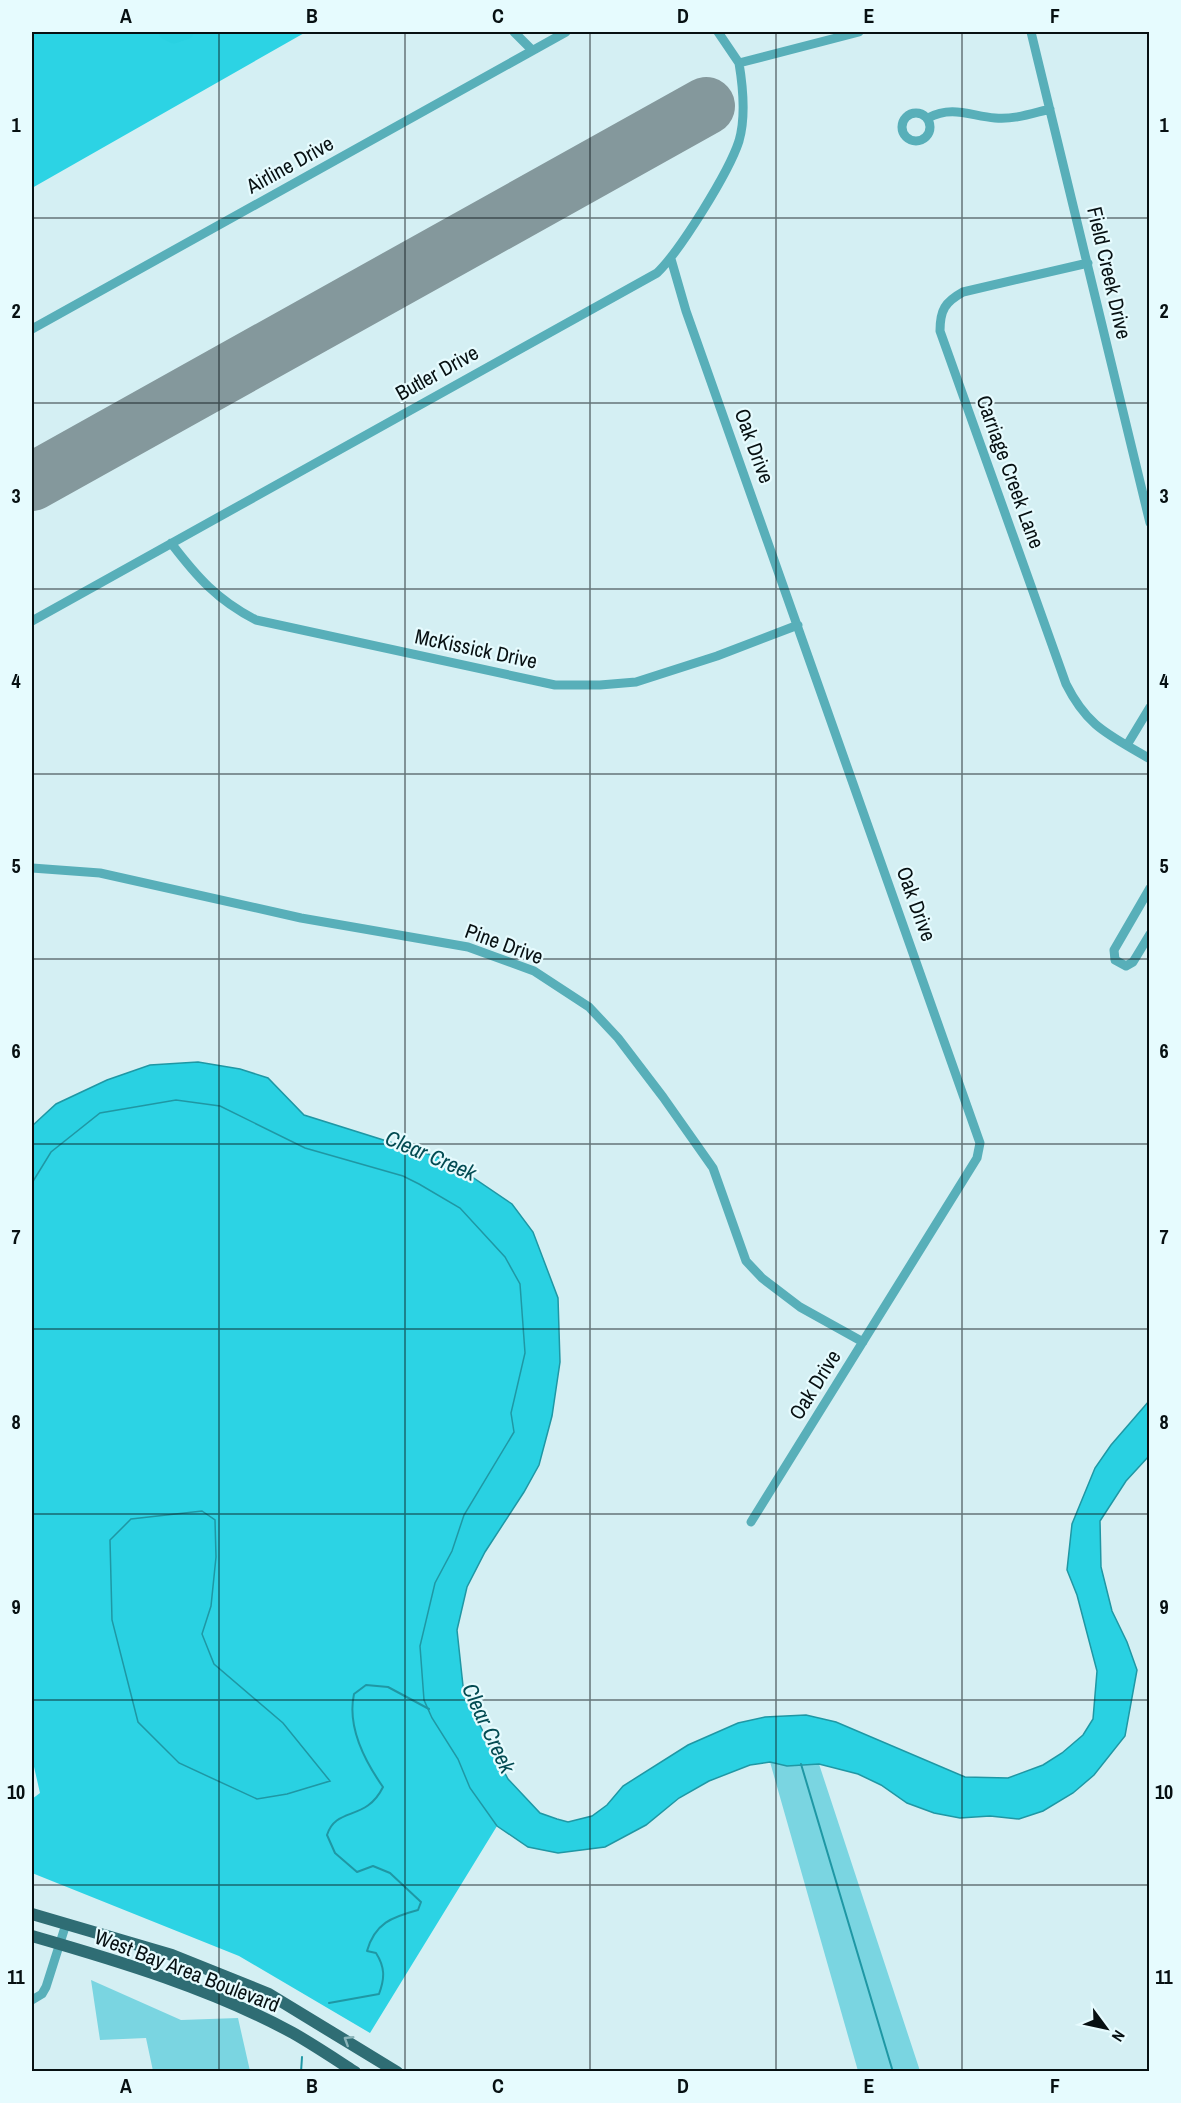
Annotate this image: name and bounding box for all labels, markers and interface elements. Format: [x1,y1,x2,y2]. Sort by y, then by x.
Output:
text: A [120,2,132,29]
text: B [306,2,318,29]
text: C [492,2,504,29]
text: D [677,2,689,29]
text: E [864,2,875,29]
text: F [1050,2,1060,29]
text: 1 [11,111,21,138]
text: 1 [1159,111,1169,138]
street label: Airline Drive [240,129,339,201]
street label: Field Creek Drive [1080,204,1139,342]
text: 2 [11,297,21,324]
text: 2 [1159,297,1169,324]
street label: Butler Drive [390,338,484,407]
street label: Carriage Creek Lane [969,391,1052,552]
street label: Oak Drive [728,404,781,487]
text: 3 [11,482,21,509]
text: 3 [1159,482,1169,509]
street label: McKissick Drive [412,621,540,676]
text: 4 [11,667,21,694]
text: 4 [1159,667,1169,694]
text: 5 [11,852,21,879]
text: 5 [1159,852,1169,879]
street label: Oak Drive [890,862,943,945]
street label: Pine Drive [461,916,547,971]
text: 6 [11,1037,21,1064]
text: 6 [1159,1037,1169,1064]
water label: Clear Creek [381,1122,482,1188]
text: 7 [11,1223,21,1250]
text: 7 [1159,1223,1169,1250]
street label: Oak Drive [782,1344,847,1425]
text: 8 [11,1408,21,1435]
text: 8 [1159,1408,1169,1435]
text: 9 [11,1593,21,1620]
text: 9 [1159,1593,1169,1620]
water label: Clear Creek [455,1678,523,1779]
text: 10 [7,1778,25,1805]
text: 10 [1155,1778,1173,1805]
street label: West Bay Area Boulevard [91,1922,284,2019]
text: 11 [7,1963,26,1990]
text: 11 [1155,1963,1174,1990]
north arrow [1076,1998,1136,2058]
text: N [1107,2026,1130,2046]
one-way arrow [343,2037,354,2048]
text: A [120,2072,132,2099]
text: B [306,2072,318,2099]
text: C [492,2072,504,2099]
text: D [677,2072,689,2099]
text: E [864,2072,875,2099]
text: F [1050,2072,1060,2099]

